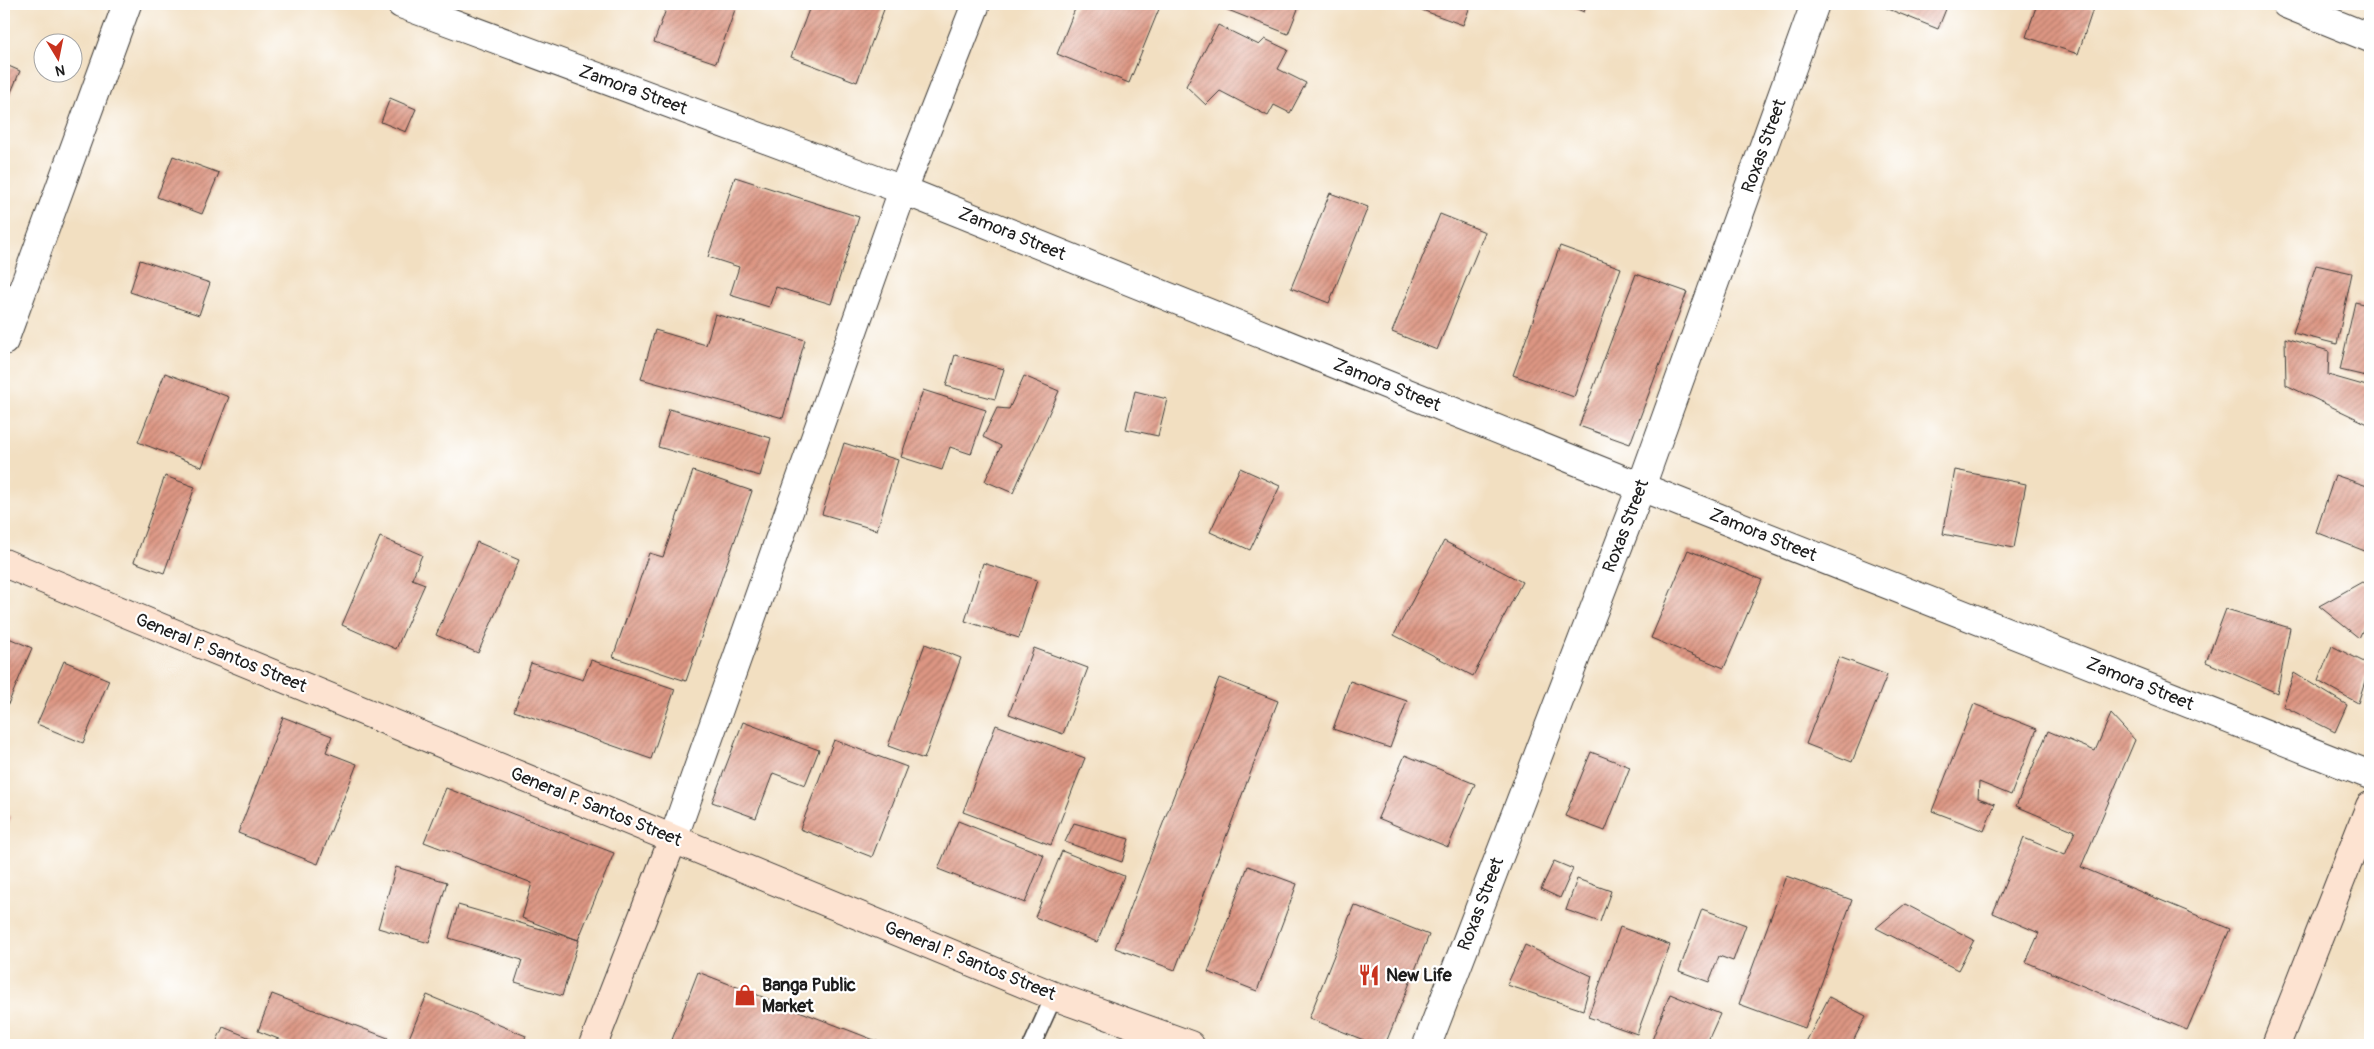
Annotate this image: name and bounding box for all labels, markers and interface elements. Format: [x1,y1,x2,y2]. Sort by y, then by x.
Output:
north arrow [32,32,82,82]
street label: Zamora Street [576,60,691,121]
text: N [54,61,66,80]
street label: Roxas Street [1736,95,1792,196]
street label: Zamora Street [955,202,1070,266]
street label: Zamora Street [1330,353,1445,417]
street label: Roxas Street [1598,475,1655,576]
street label: Zamora Street [1706,503,1821,567]
street label: General P. Santos Street [132,608,311,698]
street label: Zamora Street [2083,652,2198,716]
street label: General P. Santos Street [507,762,686,852]
street label: Roxas Street [1453,853,1510,954]
street label: General P. Santos Street [881,916,1060,1006]
restaurant icon: New Life [1356,962,1382,988]
place label: New Life [1386,964,1453,987]
place label: Banga Public Market [762,974,856,1018]
shop icon: Banga Public Market [732,982,758,1008]

